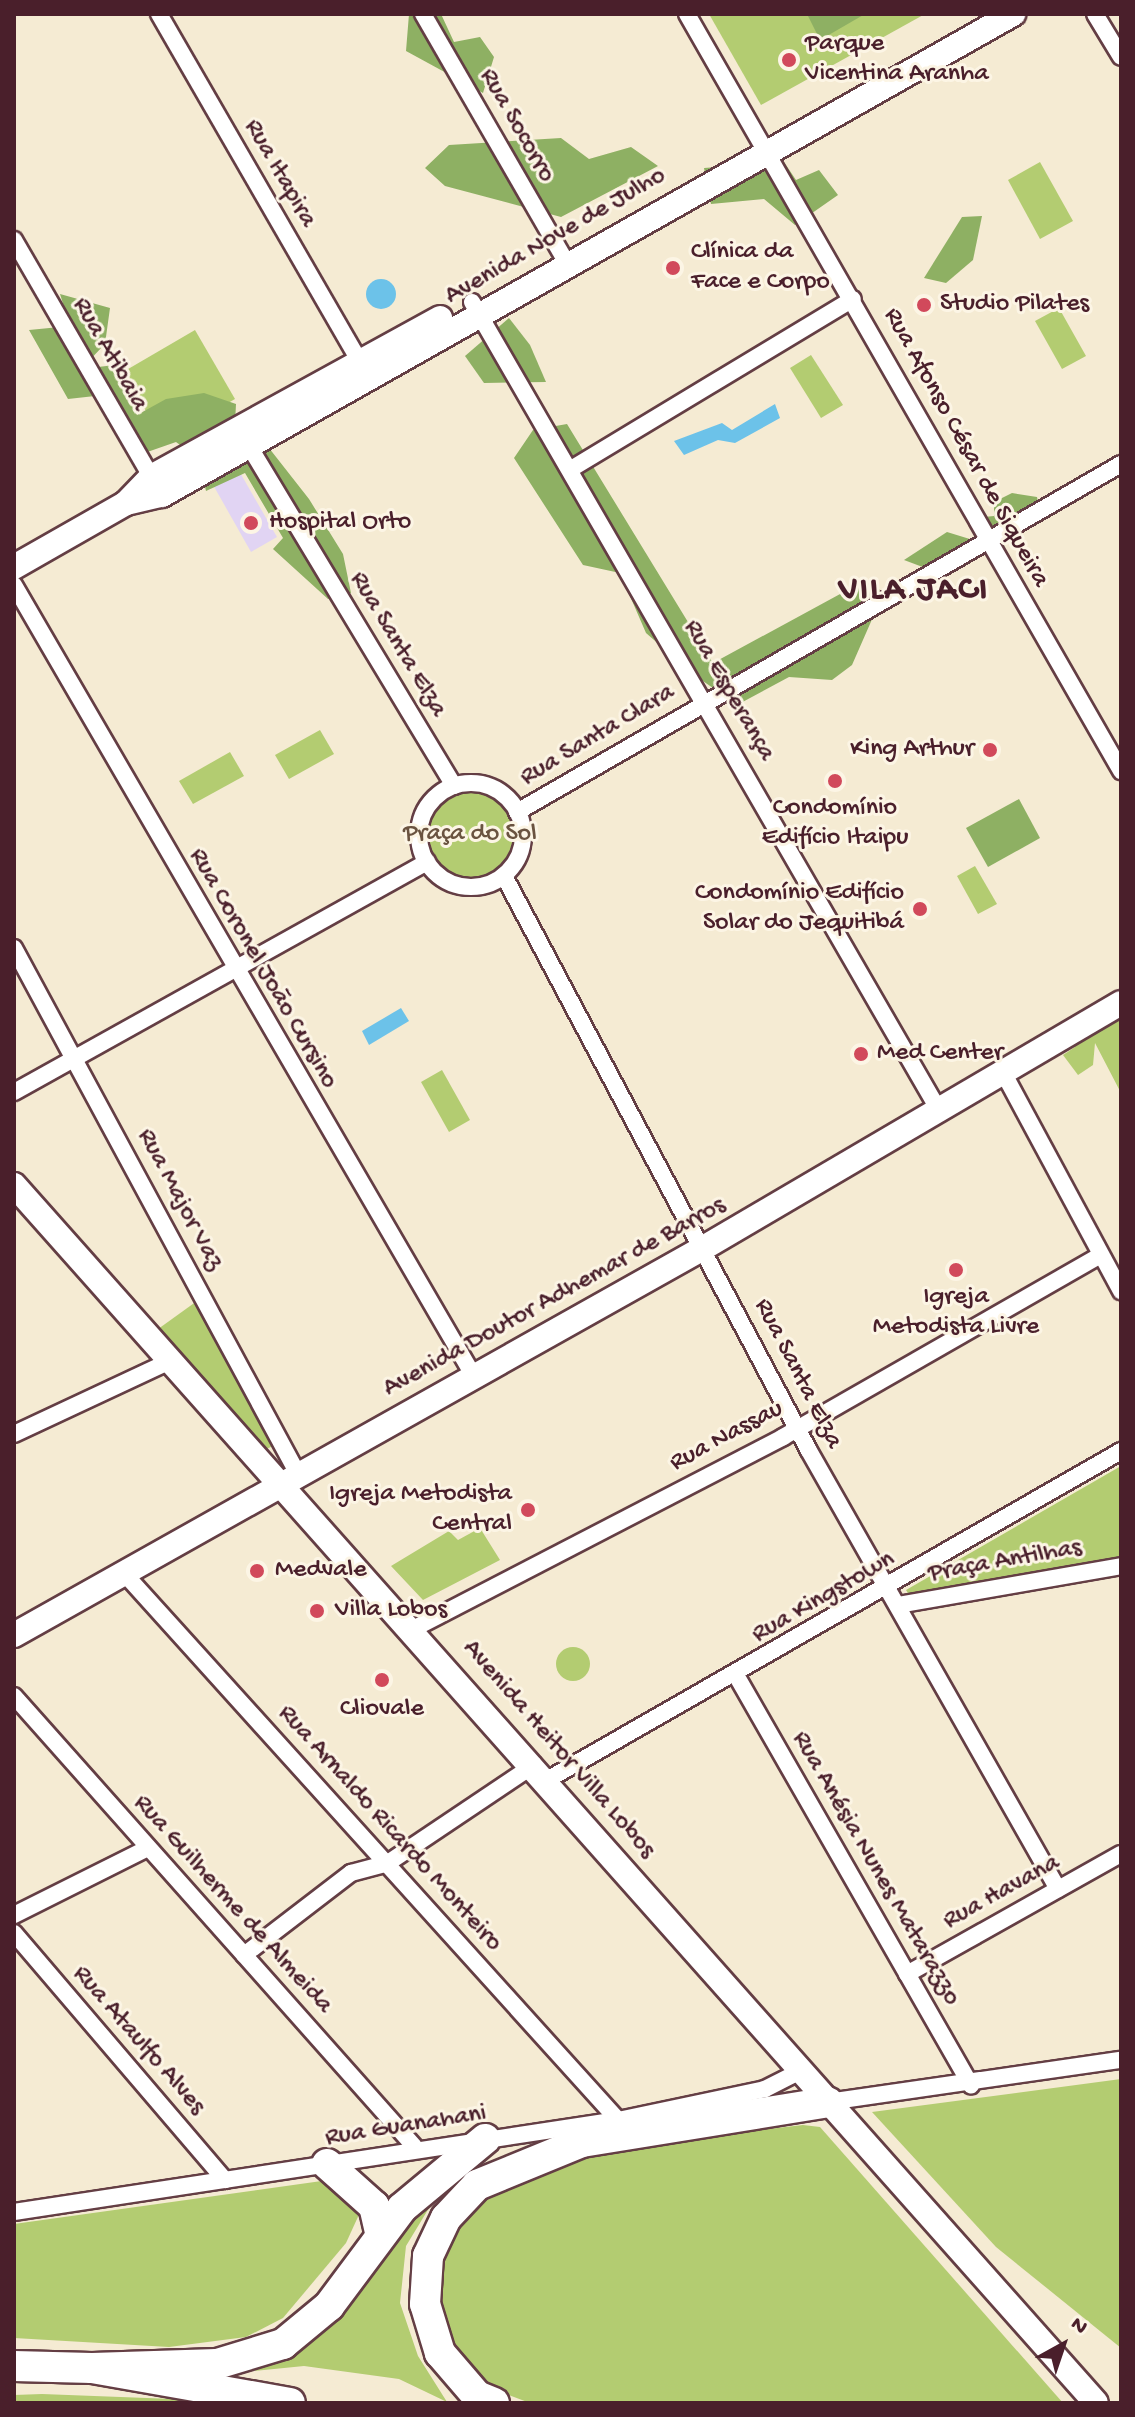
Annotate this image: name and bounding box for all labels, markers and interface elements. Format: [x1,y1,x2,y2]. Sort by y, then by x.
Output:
place label: Parque Vicentina Aranha [805,29,989,90]
marker: Parque Vicentina Aranha [780,51,798,69]
street label: Rua Socorro [471,64,561,188]
street label: Rua Itapira [236,114,322,234]
street label: Avenida Nove de Julho [440,161,672,313]
place label: Clínica da Face e Corpo [691,237,830,298]
marker: Clínica da Face e Corpo [662,257,684,279]
place label: Studio Pilates [940,289,1089,321]
street label: Rua Atibaia [64,293,154,417]
marker: Studio Pilates [915,296,933,314]
street label: Rua Afonso César de Siqueira [875,303,1055,593]
place label: Hospital Orto [269,507,411,539]
marker: Hospital Orto [240,512,262,534]
street label: Rua Santa Elza [341,567,453,723]
district label: VILA JACI [839,572,989,612]
street label: Rua Esperança [675,615,781,767]
street label: Rua Santa Clara [515,678,681,794]
place label: King Arthur [850,734,974,766]
marker: King Arthur [981,741,999,759]
marker: Condomínio Edifício Itaipu [826,772,844,790]
place label: Condomínio Edifício Itaipu [762,793,908,854]
park label: Praça do Sol [403,819,537,851]
street label: Rua Coronel João Cursino [180,843,344,1095]
place label: Condomínio Edifício Solar do Jequitibá [695,878,904,940]
marker: Condomínio Edifício Solar do Jequitibá [911,900,929,918]
place label: Med Center [877,1038,1003,1070]
marker: Med Center [852,1045,870,1063]
street label: Rua Major Vaz [129,1124,229,1276]
street label: Avenida Doutor Adhemar de Barros [378,1191,732,1405]
marker: Igreja Metodista Livre [947,1261,965,1279]
place label: Igreja Metodista Livre [873,1282,1039,1344]
street label: Rua Santa Elza [746,1294,848,1454]
street label: Rua Nassau [665,1394,789,1480]
place label: Igreja Metodista Central [329,1479,512,1540]
marker: Igreja Metodista Central [519,1501,537,1519]
street label: Praça Antilhas [926,1533,1084,1591]
street label: Rua Kingstown [747,1545,901,1651]
place label: Medvale [275,1555,367,1587]
marker: Medvale [246,1560,268,1582]
place label: Villa Lobos [335,1595,447,1627]
marker: Villa Lobos [306,1600,328,1622]
street label: Avenida Heitor Villa Lobos [455,1634,661,1866]
marker: Cliovale [371,1669,393,1691]
place label: Cliovale [340,1694,424,1726]
street label: Rua Arnaldo Ricardo Monteiro [270,1699,508,1959]
street label: Rua Anésia Nunes Matarazzo [784,1726,966,2012]
street label: Rua Guilherme de Almeida [125,1789,339,2021]
street label: Rua Havana [938,1848,1066,1938]
street label: Rua Ataulfo Alves [65,1960,211,2122]
street label: Rua Guanahani [323,2099,489,2155]
north arrow [1023,2305,1103,2385]
text: N [1065,2312,1092,2341]

